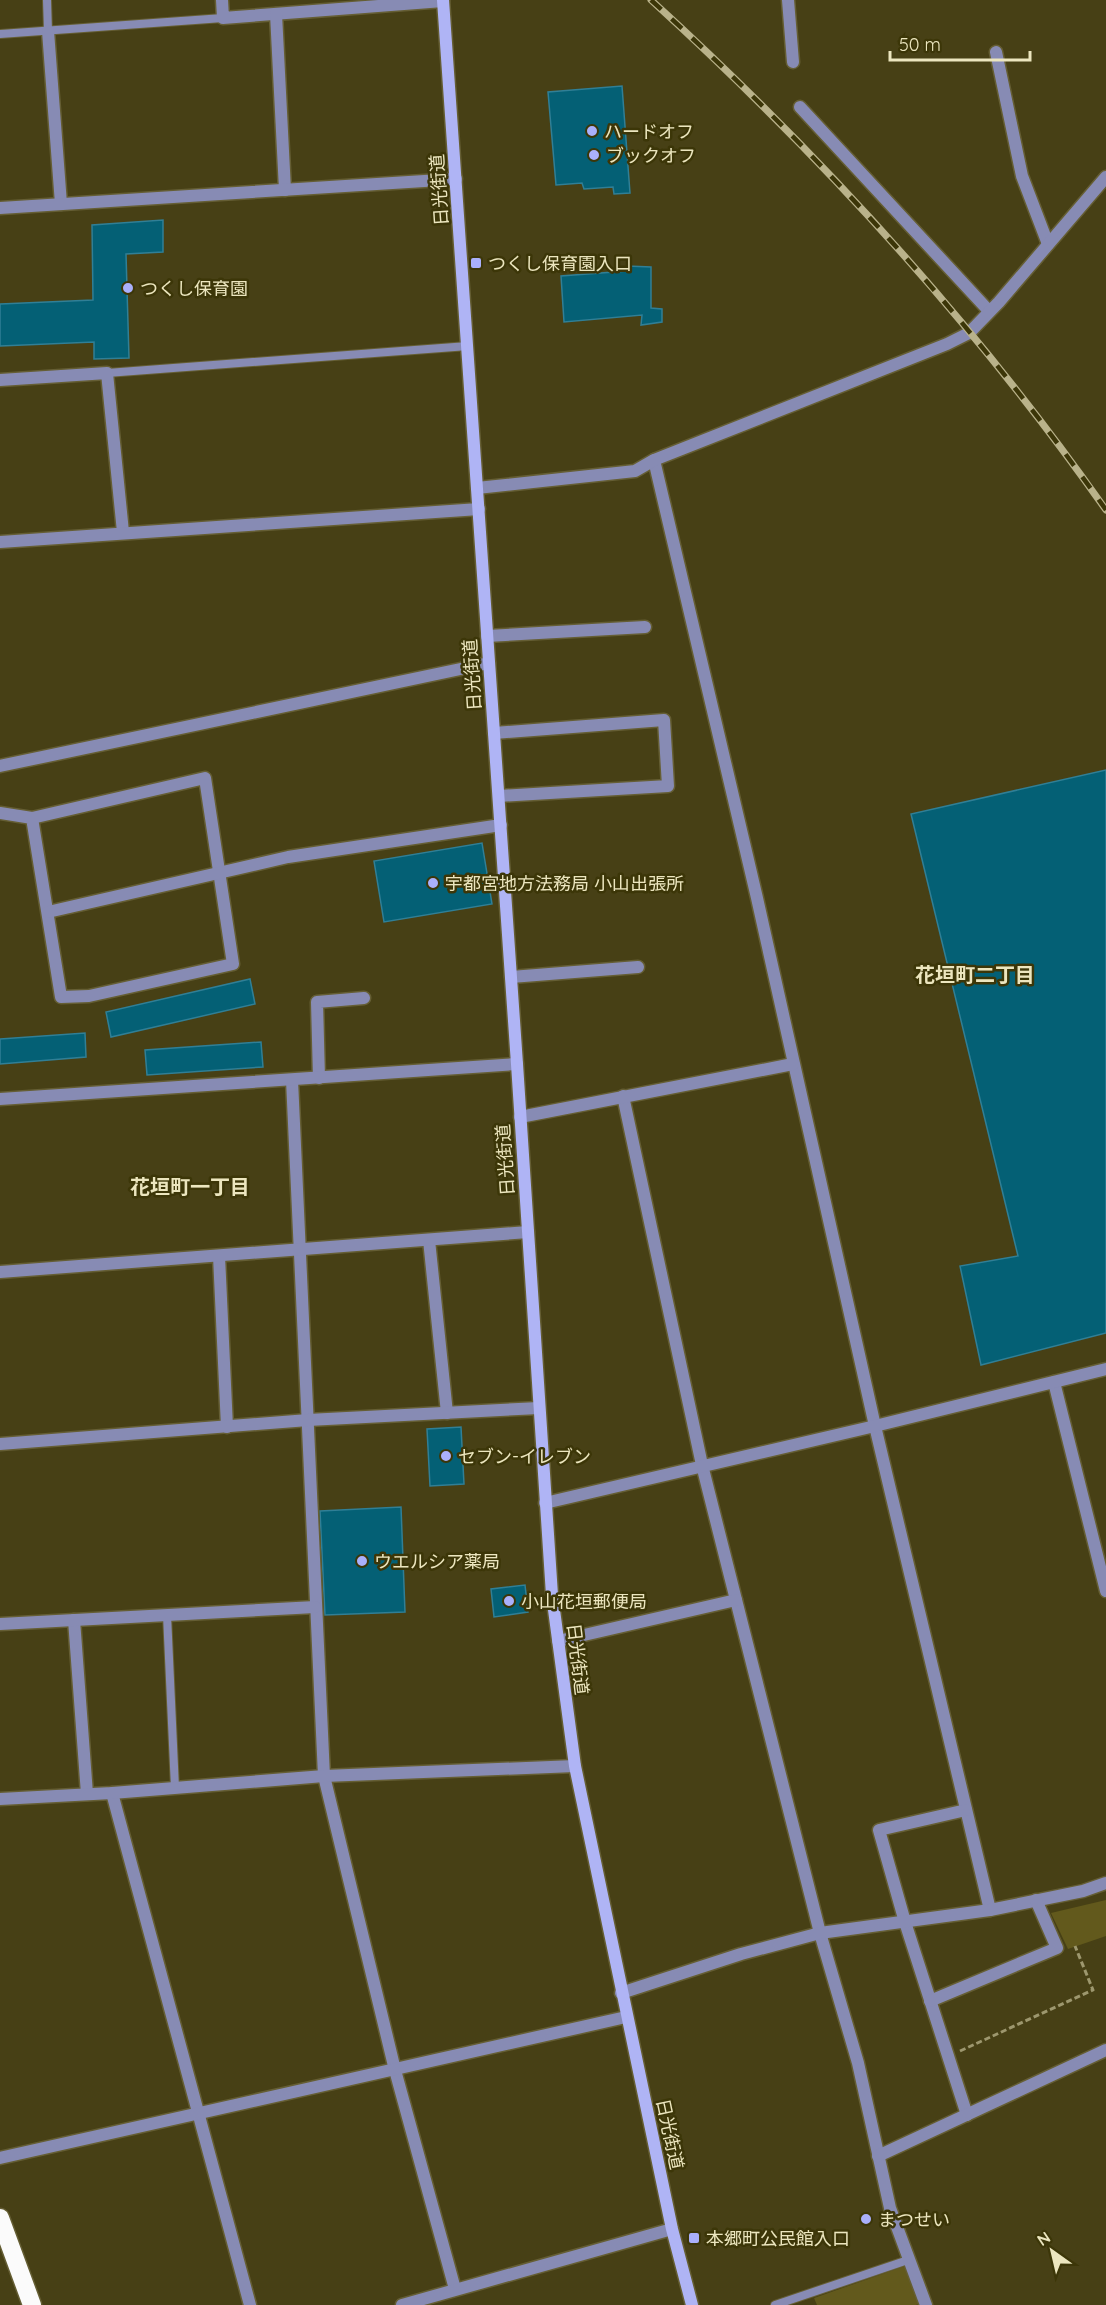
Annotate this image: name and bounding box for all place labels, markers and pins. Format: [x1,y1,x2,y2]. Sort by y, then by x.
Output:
place label: ハードオフ [604,120,694,143]
marker: ハードオフ [585,124,599,138]
place label: ブックオフ [606,144,696,167]
marker: ブックオフ [587,148,601,162]
place label: つくし保育園入口 [488,252,632,275]
marker: つくし保育園入口 [469,256,483,270]
place label: つくし保育園 [140,277,248,300]
marker: つくし保育園 [121,281,135,295]
place label: 宇都宮地方法務局 小山出張所 [445,872,684,895]
marker: 宇都宮地方法務局 小山出張所 [426,876,440,890]
place label: セブン-イレブン [458,1445,591,1468]
marker: セブン-イレブン [439,1449,453,1463]
place label: ウエルシア薬局 [374,1550,500,1573]
marker: ウエルシア薬局 [355,1554,369,1568]
place label: 小山花垣郵便局 [521,1590,647,1613]
marker: 小山花垣郵便局 [502,1594,516,1608]
place label: まつせい [878,2208,950,2231]
marker: まつせい [859,2212,873,2226]
place label: 本郷町公民館入口 [706,2227,850,2250]
marker: 本郷町公民館入口 [687,2231,701,2245]

